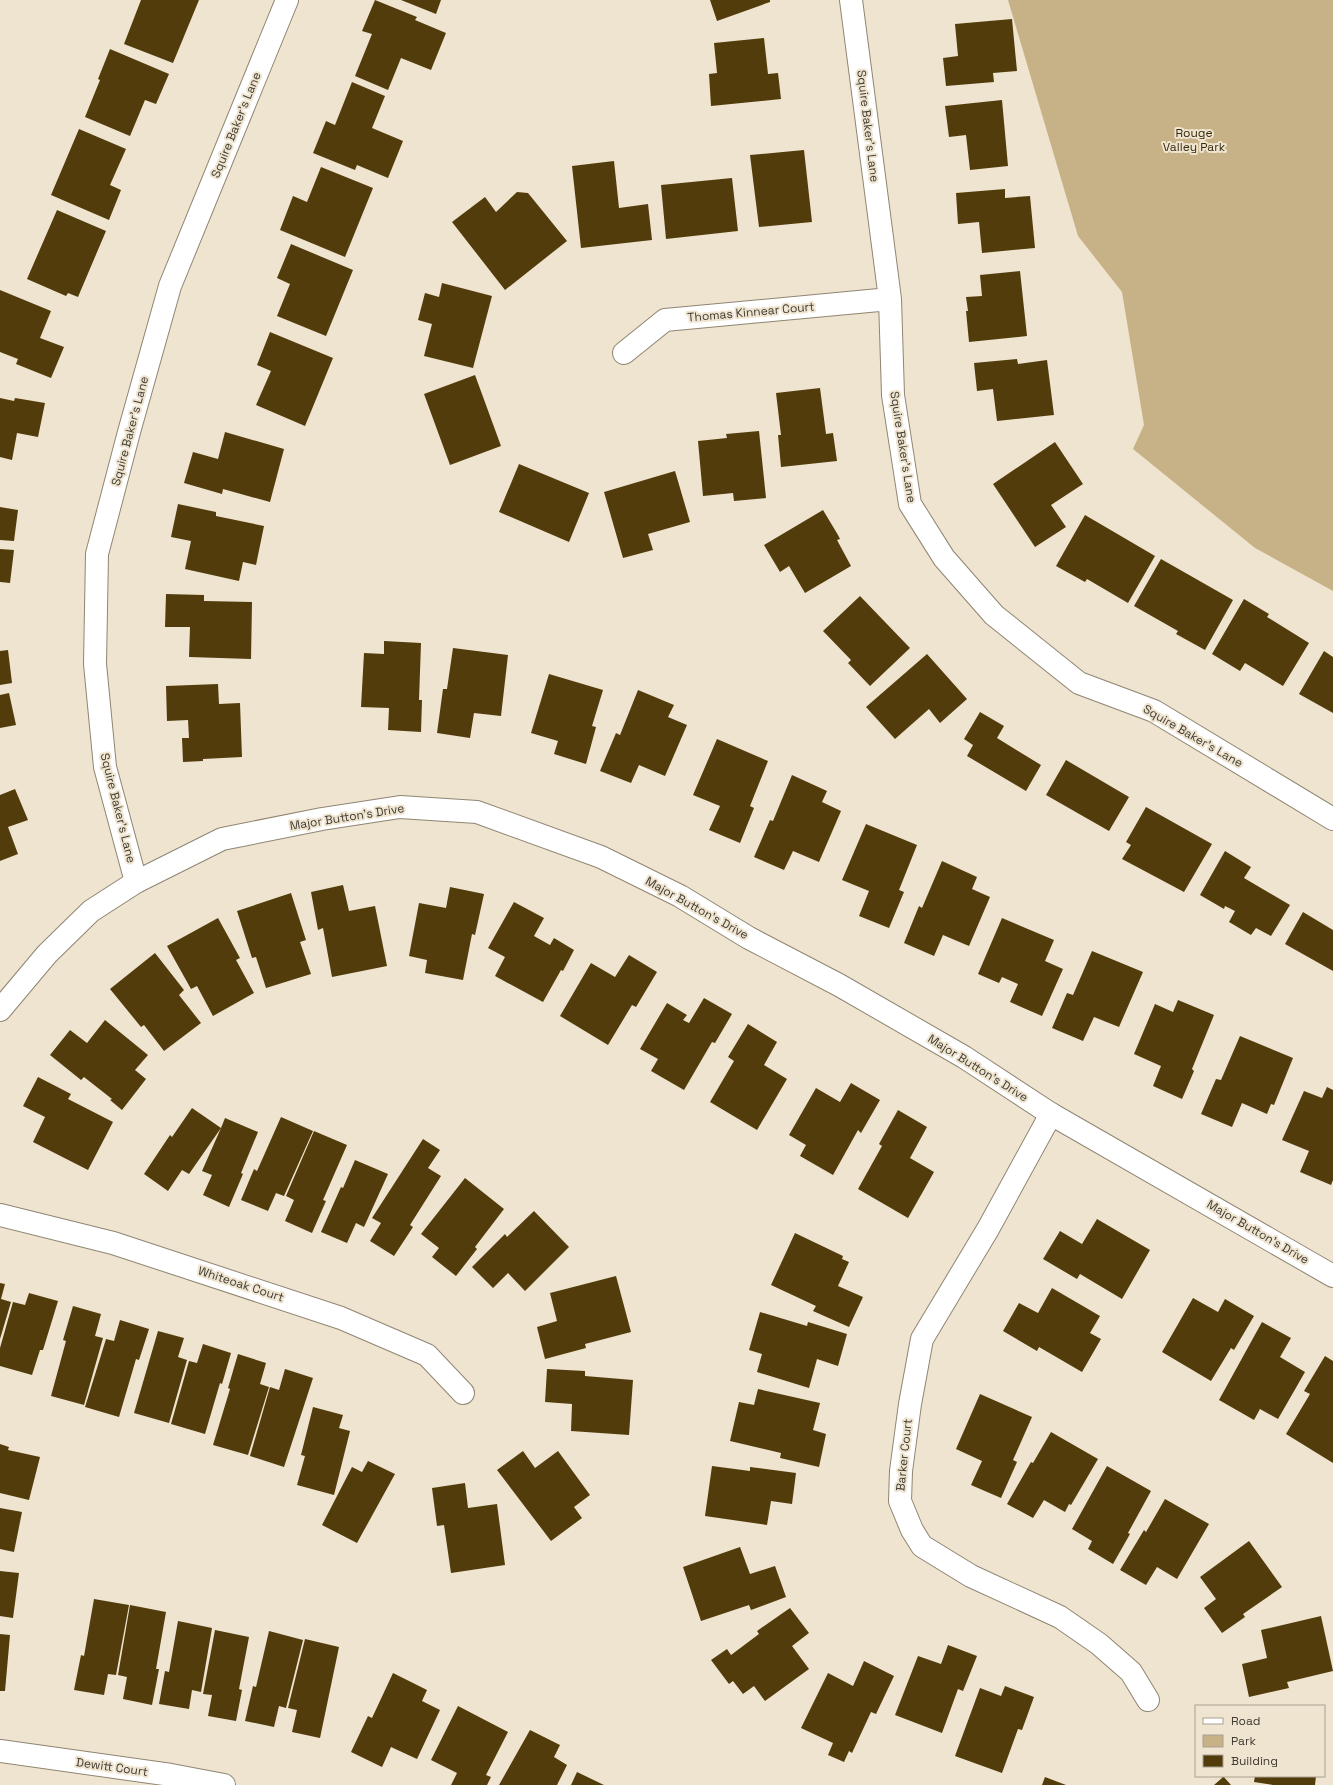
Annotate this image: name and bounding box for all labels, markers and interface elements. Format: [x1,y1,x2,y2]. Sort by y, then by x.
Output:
street label: Squire Baker's Lane [853,69,883,183]
street label: Squire Baker's Lane [207,70,265,180]
park label: Rouge Valley Park [1163,125,1226,155]
street label: Thomas Kinnear Court [687,298,815,326]
street label: Squire Baker's Lane [108,374,152,488]
street label: Squire Baker's Lane [886,390,920,504]
street label: Squire Baker's Lane [1140,701,1246,771]
street label: Squire Baker's Lane [97,751,139,865]
street label: Major Button's Drive [289,800,405,834]
street label: Major Button's Drive [643,873,751,943]
street label: Major Button's Drive [925,1031,1031,1105]
street label: Major Button's Drive [1204,1196,1312,1268]
street label: Whiteoak Court [196,1263,286,1305]
street label: Barker Court [892,1418,916,1492]
legend [1195,1705,1325,1777]
text: Road [1231,1713,1260,1729]
text: Park [1231,1733,1256,1749]
text: Building [1231,1753,1278,1769]
street label: Dewitt Court [75,1754,149,1780]

